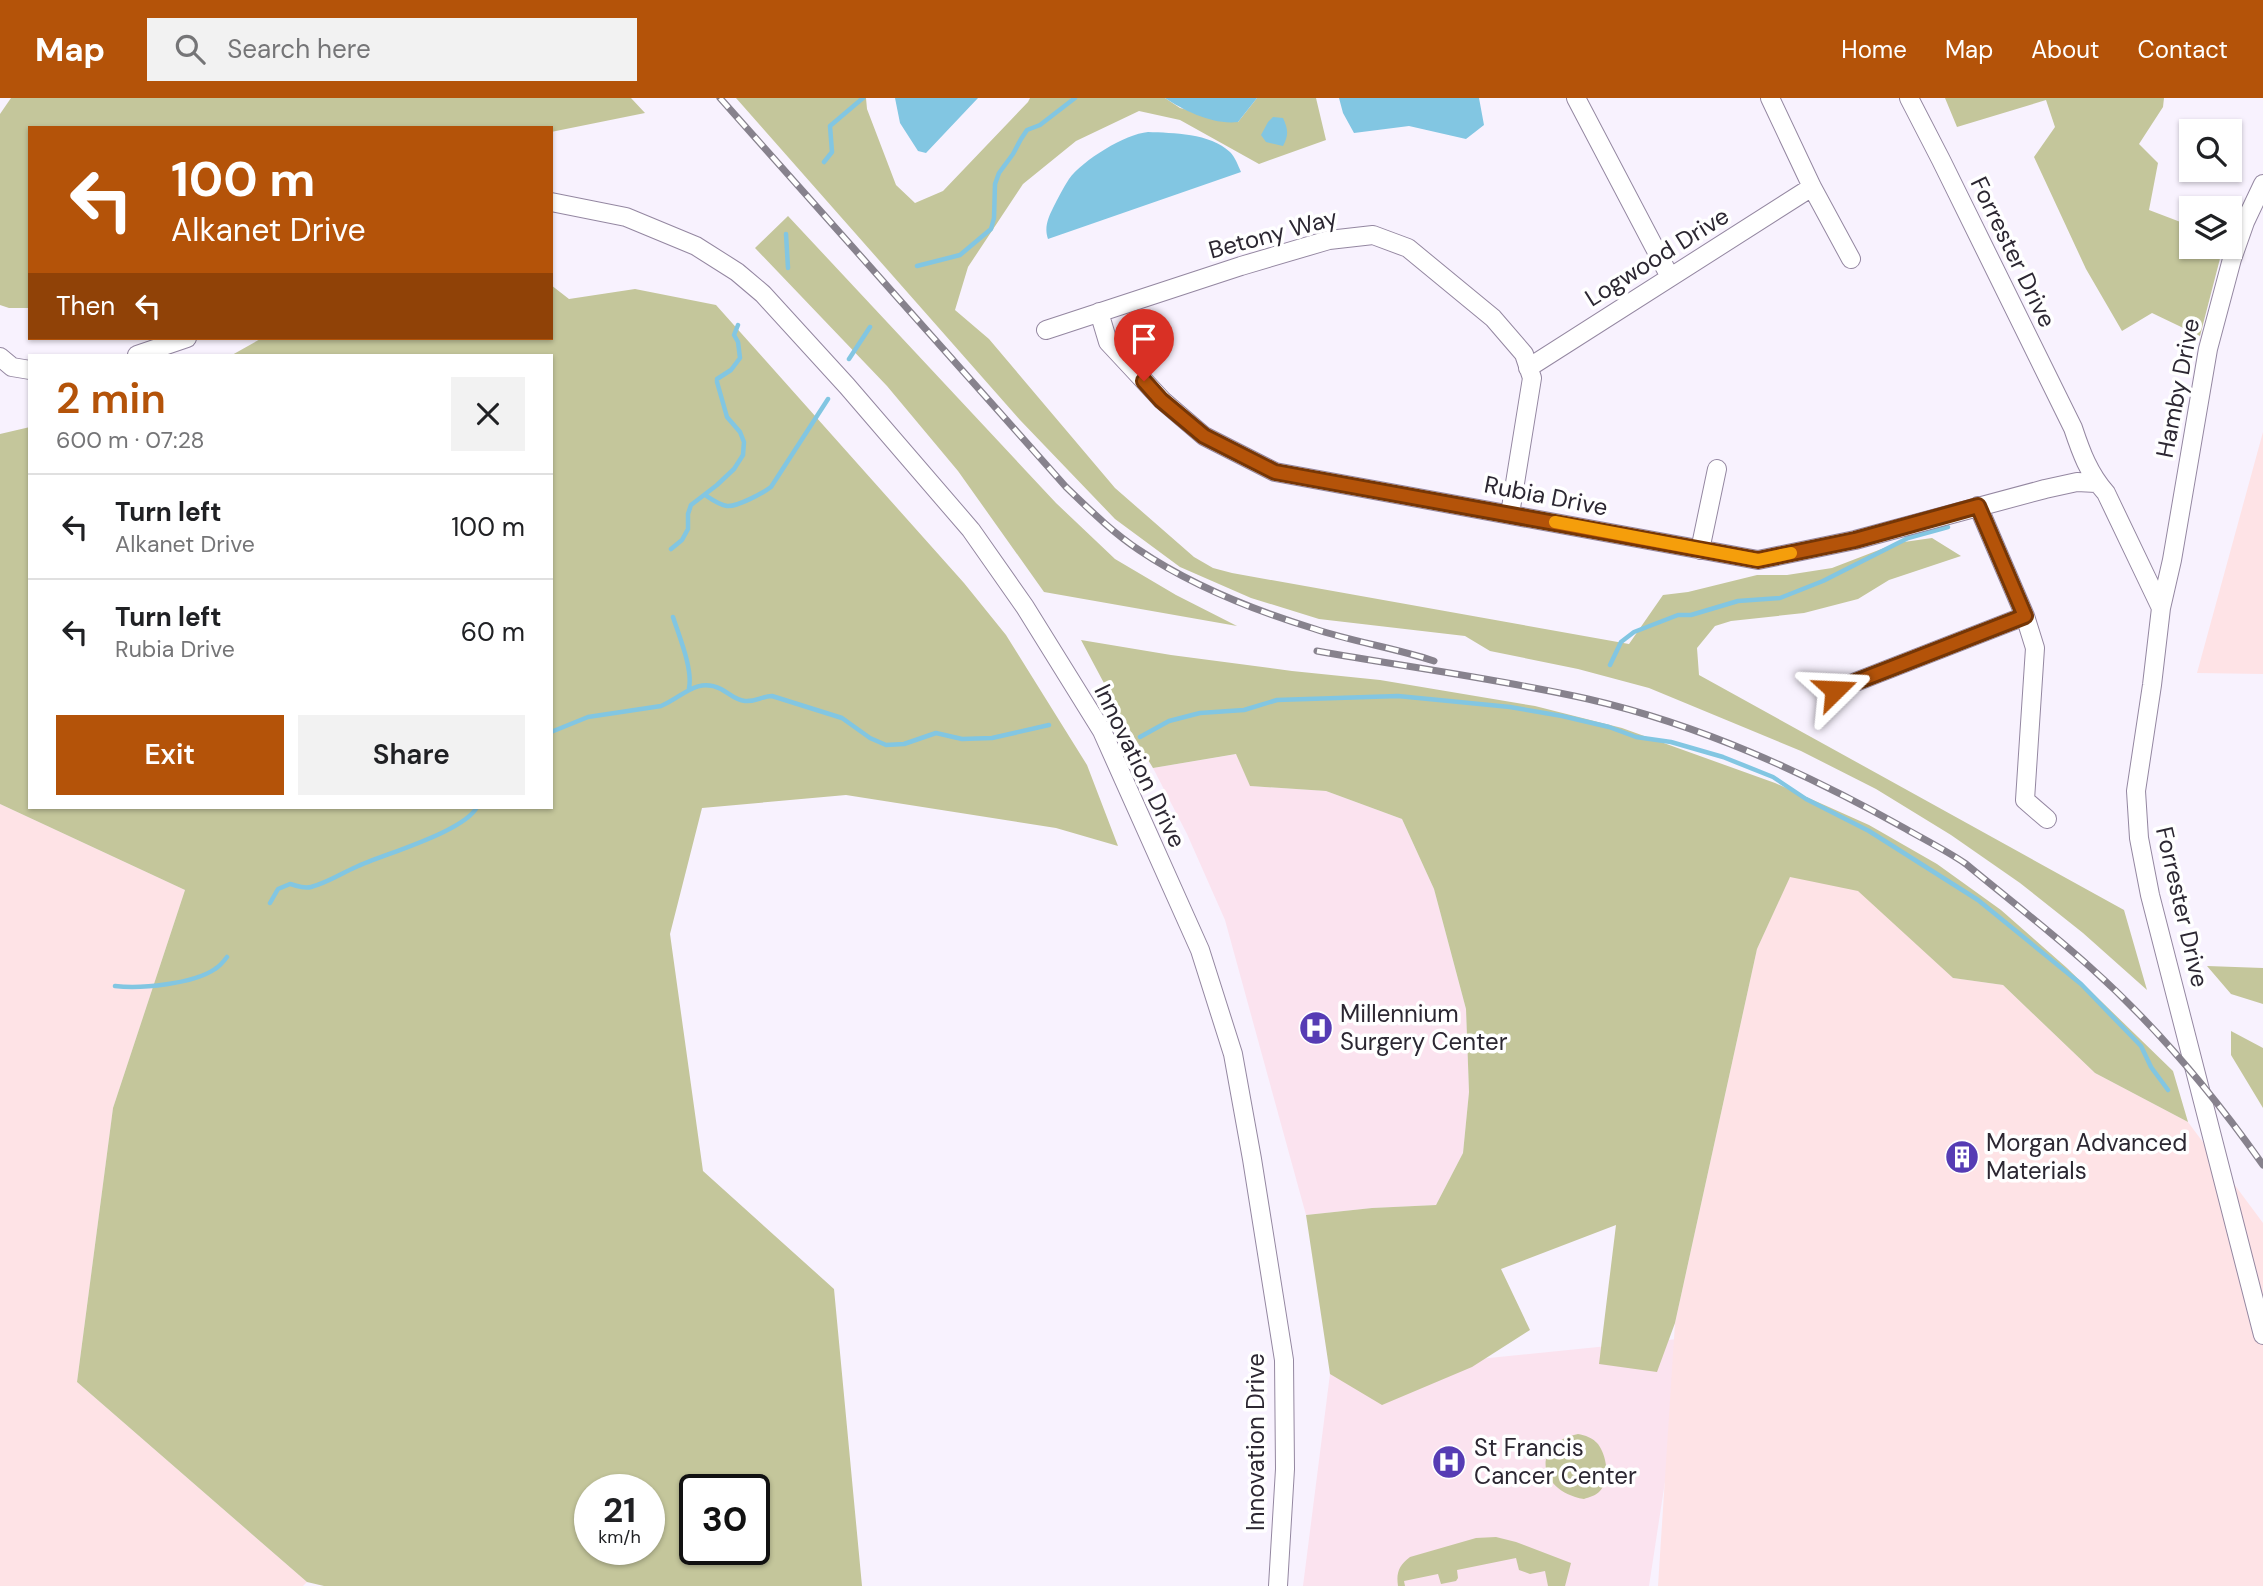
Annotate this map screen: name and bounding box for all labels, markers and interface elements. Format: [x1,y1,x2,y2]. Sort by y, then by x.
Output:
search box [147,18,637,81]
text: Map [35,28,105,71]
icon: search [171,30,209,68]
text: Search here [227,32,371,66]
text: Home [1841,34,1907,65]
text: Map [1945,34,1993,65]
text: About [2031,34,2100,65]
text: Contact [2138,34,2228,65]
map controls [2179,119,2242,259]
button: search [2179,119,2242,182]
text: 100 m [171,147,315,211]
icon: left [56,154,147,245]
street label: Forrester Drive [1964,171,2063,332]
button: layers [2179,196,2242,259]
street label: Logwood Drive [1579,200,1734,313]
street label: Betony Way [1205,201,1341,266]
text: Alkanet Drive [171,209,366,251]
icon: left [129,287,167,325]
text: Then [56,289,115,323]
pin [1114,309,1174,381]
street label: Hamby Drive [2149,316,2206,460]
icon: arrive [1125,320,1163,358]
text: 2 min [56,371,166,426]
button: close [451,377,525,451]
text: 600 m · 07:28 [56,425,205,455]
street label: Rubia Drive [1482,468,1610,523]
text: Turn left [115,495,222,529]
icon: left [56,508,94,546]
text: 100 m [451,510,525,544]
text: Alkanet Drive [115,529,255,559]
text: Turn left [115,600,222,634]
icon: left [56,613,94,651]
text: 60 m [461,615,525,649]
text: Rubia Drive [115,634,235,664]
position arrow [1798,653,1872,727]
street label: Innovation Drive [1088,679,1193,853]
button: Exit [56,715,284,795]
button: Share [298,715,525,795]
street label: Forrester Drive [2149,824,2216,990]
place label: Millennium Surgery Center [1340,998,1508,1057]
hospital icon: Millennium Surgery Center [1297,1009,1335,1047]
place label: Morgan Advanced Materials [1986,1127,2187,1186]
building icon: Morgan Advanced Materials [1943,1138,1981,1176]
street label: Innovation Drive [1240,1353,1271,1531]
place label: St Francis Cancer Center [1474,1432,1637,1491]
hospital icon: St Francis Cancer Center [1430,1443,1468,1481]
speed limit sign: 30 [679,1474,770,1565]
text: 21 [603,1487,636,1533]
text: km/h [598,1525,641,1549]

